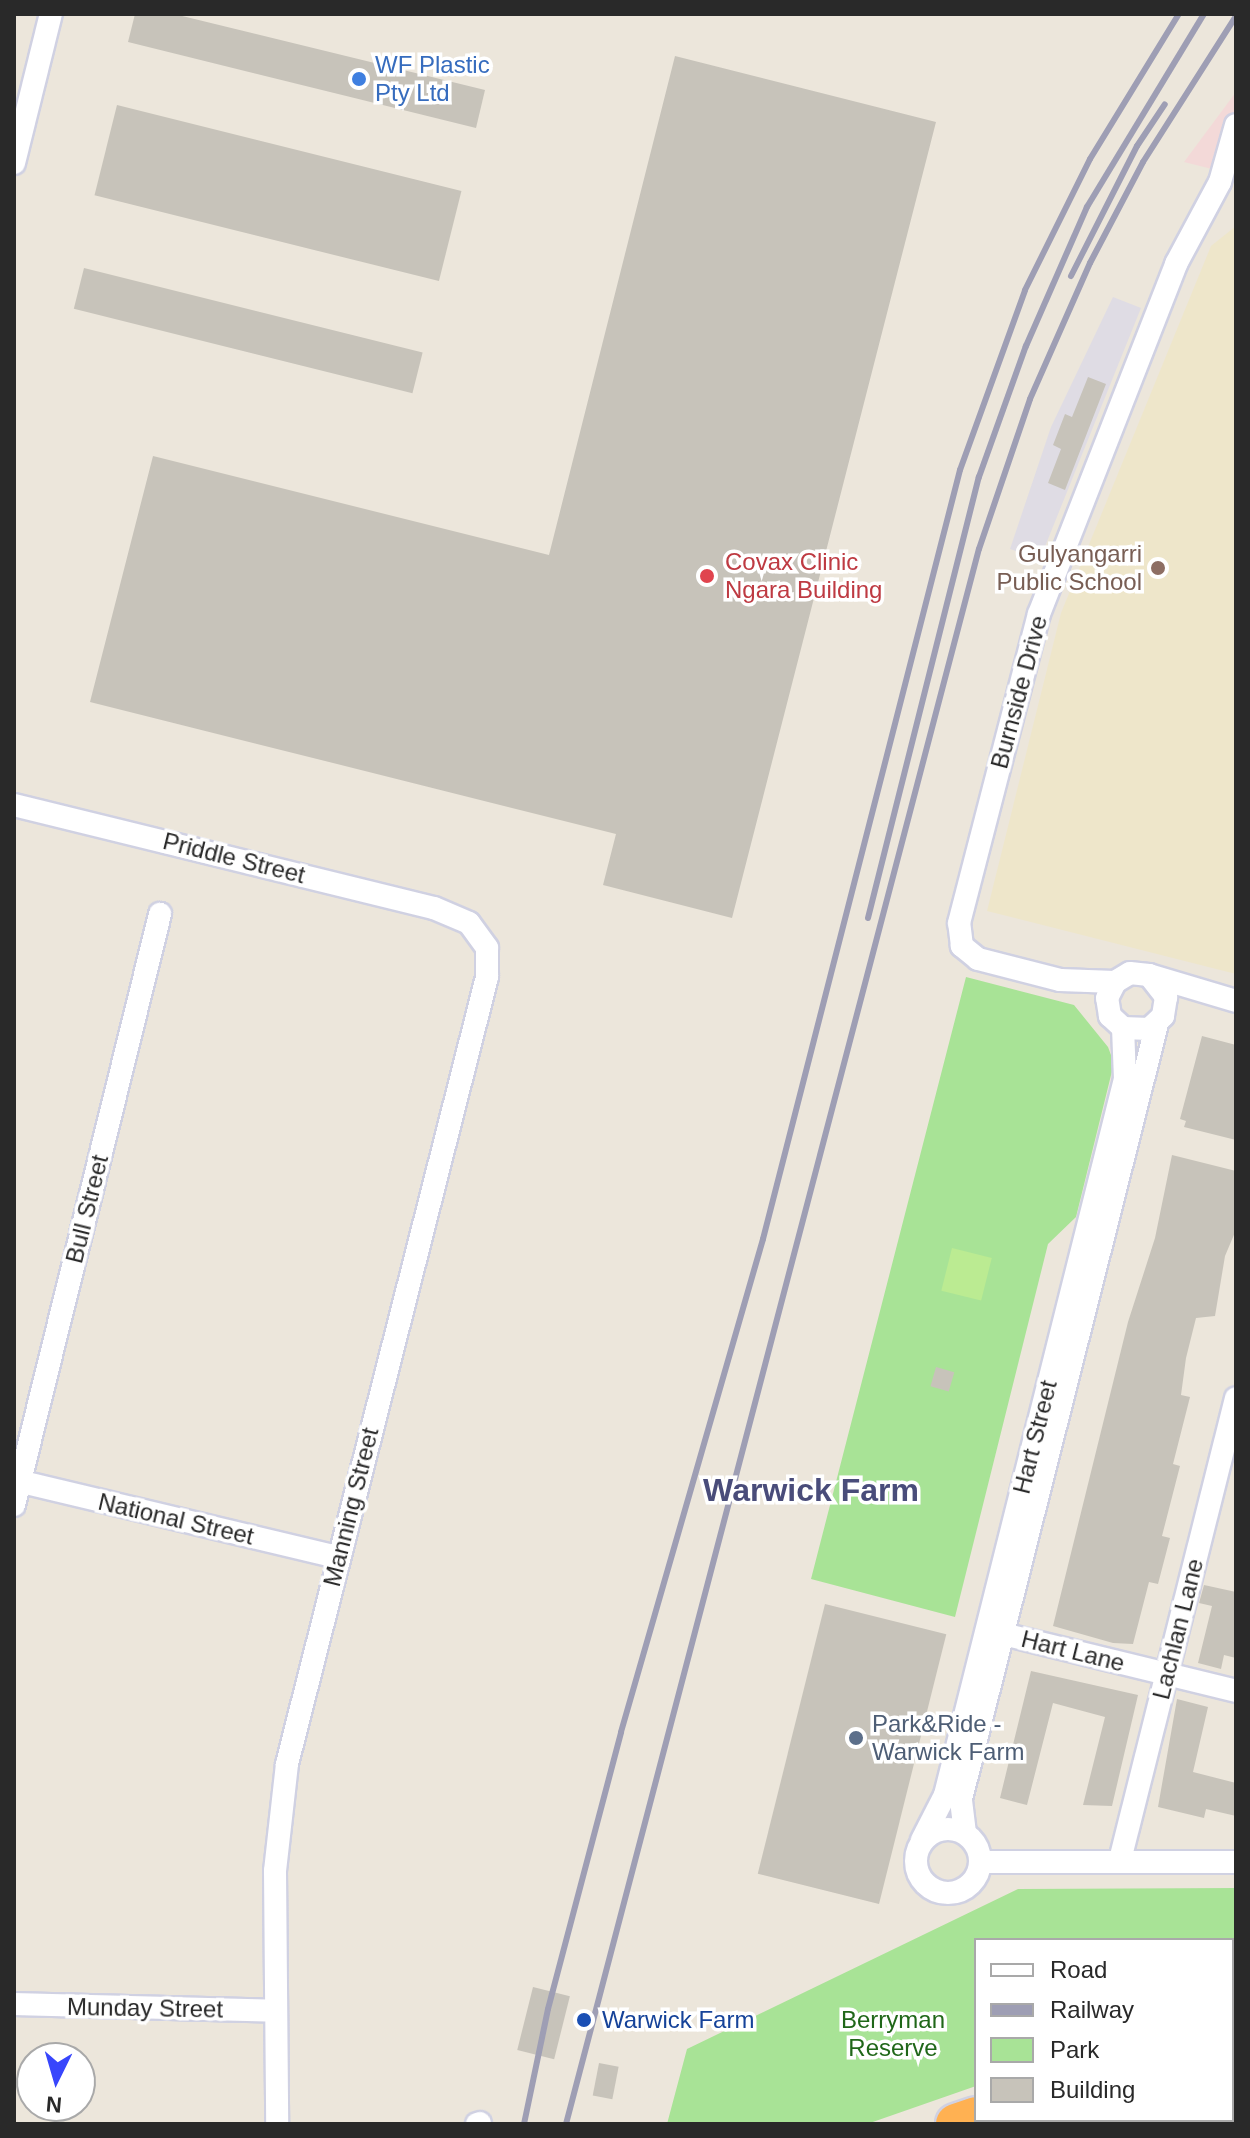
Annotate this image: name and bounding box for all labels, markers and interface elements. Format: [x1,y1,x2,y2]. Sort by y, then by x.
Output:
place label: WF Plastic Pty Ltd [375,51,490,107]
marker: WF Plastic Pty Ltd [350,70,368,88]
place label: Gulyangarri Public School [997,540,1142,596]
place label: Covax Clinic Ngara Building [725,548,882,604]
marker: Gulyangarri Public School [1149,559,1167,577]
marker: Covax Clinic Ngara Building [696,565,718,587]
street label: Burnside Drive [985,612,1053,772]
street label: Priddle Street [160,826,308,890]
street label: Bull Street [60,1152,114,1266]
street label: Hart Street [1007,1377,1063,1497]
street label: Manning Street [317,1425,385,1589]
district label: Warwick Farm [703,1471,919,1509]
street label: National Street [95,1487,257,1551]
street label: Lachlan Lane [1147,1556,1209,1702]
street label: Hart Lane [1018,1624,1128,1678]
place label: Park&Ride - Warwick Farm [872,1710,1024,1766]
marker: Park&Ride - Warwick Farm [847,1729,865,1747]
legend [974,1938,1234,2122]
text: Road [1050,1956,1107,1983]
street label: Munday Street [67,1992,223,2024]
text: Railway [1050,1996,1134,2023]
place label: Warwick Farm [602,2006,754,2034]
park label: Berryman Reserve [841,2006,945,2062]
marker: Warwick Farm [573,2009,595,2031]
text: Park [1050,2036,1099,2063]
north arrow [16,2042,96,2122]
text: Building [1050,2076,1135,2103]
text: N [45,2091,63,2118]

